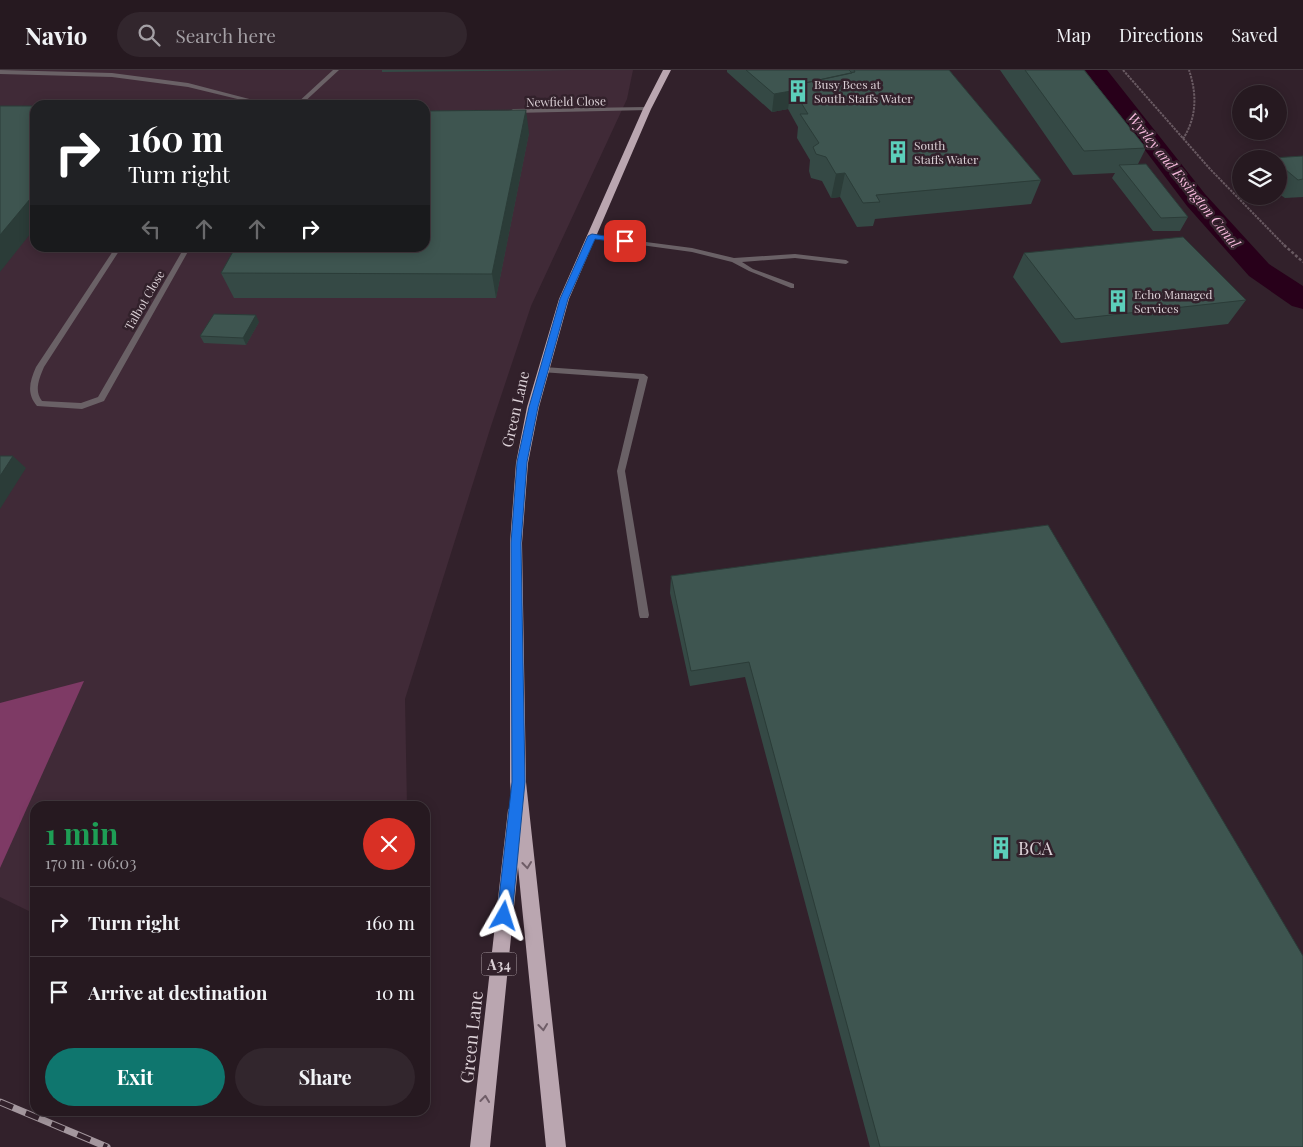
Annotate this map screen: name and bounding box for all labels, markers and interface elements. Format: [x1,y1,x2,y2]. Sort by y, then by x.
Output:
search box [117,12,467,57]
text: Navio [25,19,87,51]
icon: search [135,21,163,49]
text: Search here [175,22,276,48]
text: Map [1056,23,1091,47]
text: Directions [1119,23,1203,47]
text: Saved [1231,23,1278,47]
place label: Busy Bees at South Staffs Water [814,76,913,106]
building icon: Busy Bees at South Staffs Water [785,78,811,104]
map controls [1232,85,1287,205]
button: sound [1232,85,1287,140]
street label: Newfield Close [526,92,606,110]
water label: Wyrley and Essington Canal [1123,108,1245,252]
text: 160 m [128,114,223,161]
icon: right [45,120,110,185]
place label: South Staffs Water [914,137,979,167]
building icon: South Staffs Water [885,139,911,165]
button: layers [1232,150,1287,205]
text: Turn right [128,159,230,189]
icon: left [137,215,165,243]
icon: ahead [190,215,218,243]
icon: ahead [243,215,271,243]
icon: right [296,215,324,243]
pin [604,220,646,262]
icon: arrive [611,227,639,255]
street label: Talbot Close [120,267,168,333]
place label: Echo Managed Services [1134,286,1213,316]
building icon: Echo Managed Services [1105,288,1131,314]
street label: Green Lane [497,369,533,449]
text: 1 min [45,813,119,853]
button: close [363,818,415,870]
building icon: BCA [988,835,1014,861]
place label: BCA [1018,836,1054,860]
text: 170 m · 06:03 [45,852,136,873]
one-way arrow [521,861,532,869]
position arrow [477,889,529,941]
icon: right [45,908,73,936]
text: Turn right [88,909,180,935]
text: 160 m [365,909,415,935]
road number: A34 [482,952,516,976]
icon: arrive [45,978,73,1006]
text: Arrive at destination [88,979,268,1005]
text: 10 m [375,979,415,1005]
street label: Green Lane [454,989,488,1085]
one-way arrow [538,1023,549,1031]
button: Exit [45,1048,225,1106]
button: Share [235,1048,415,1106]
one-way arrow [480,1094,491,1102]

